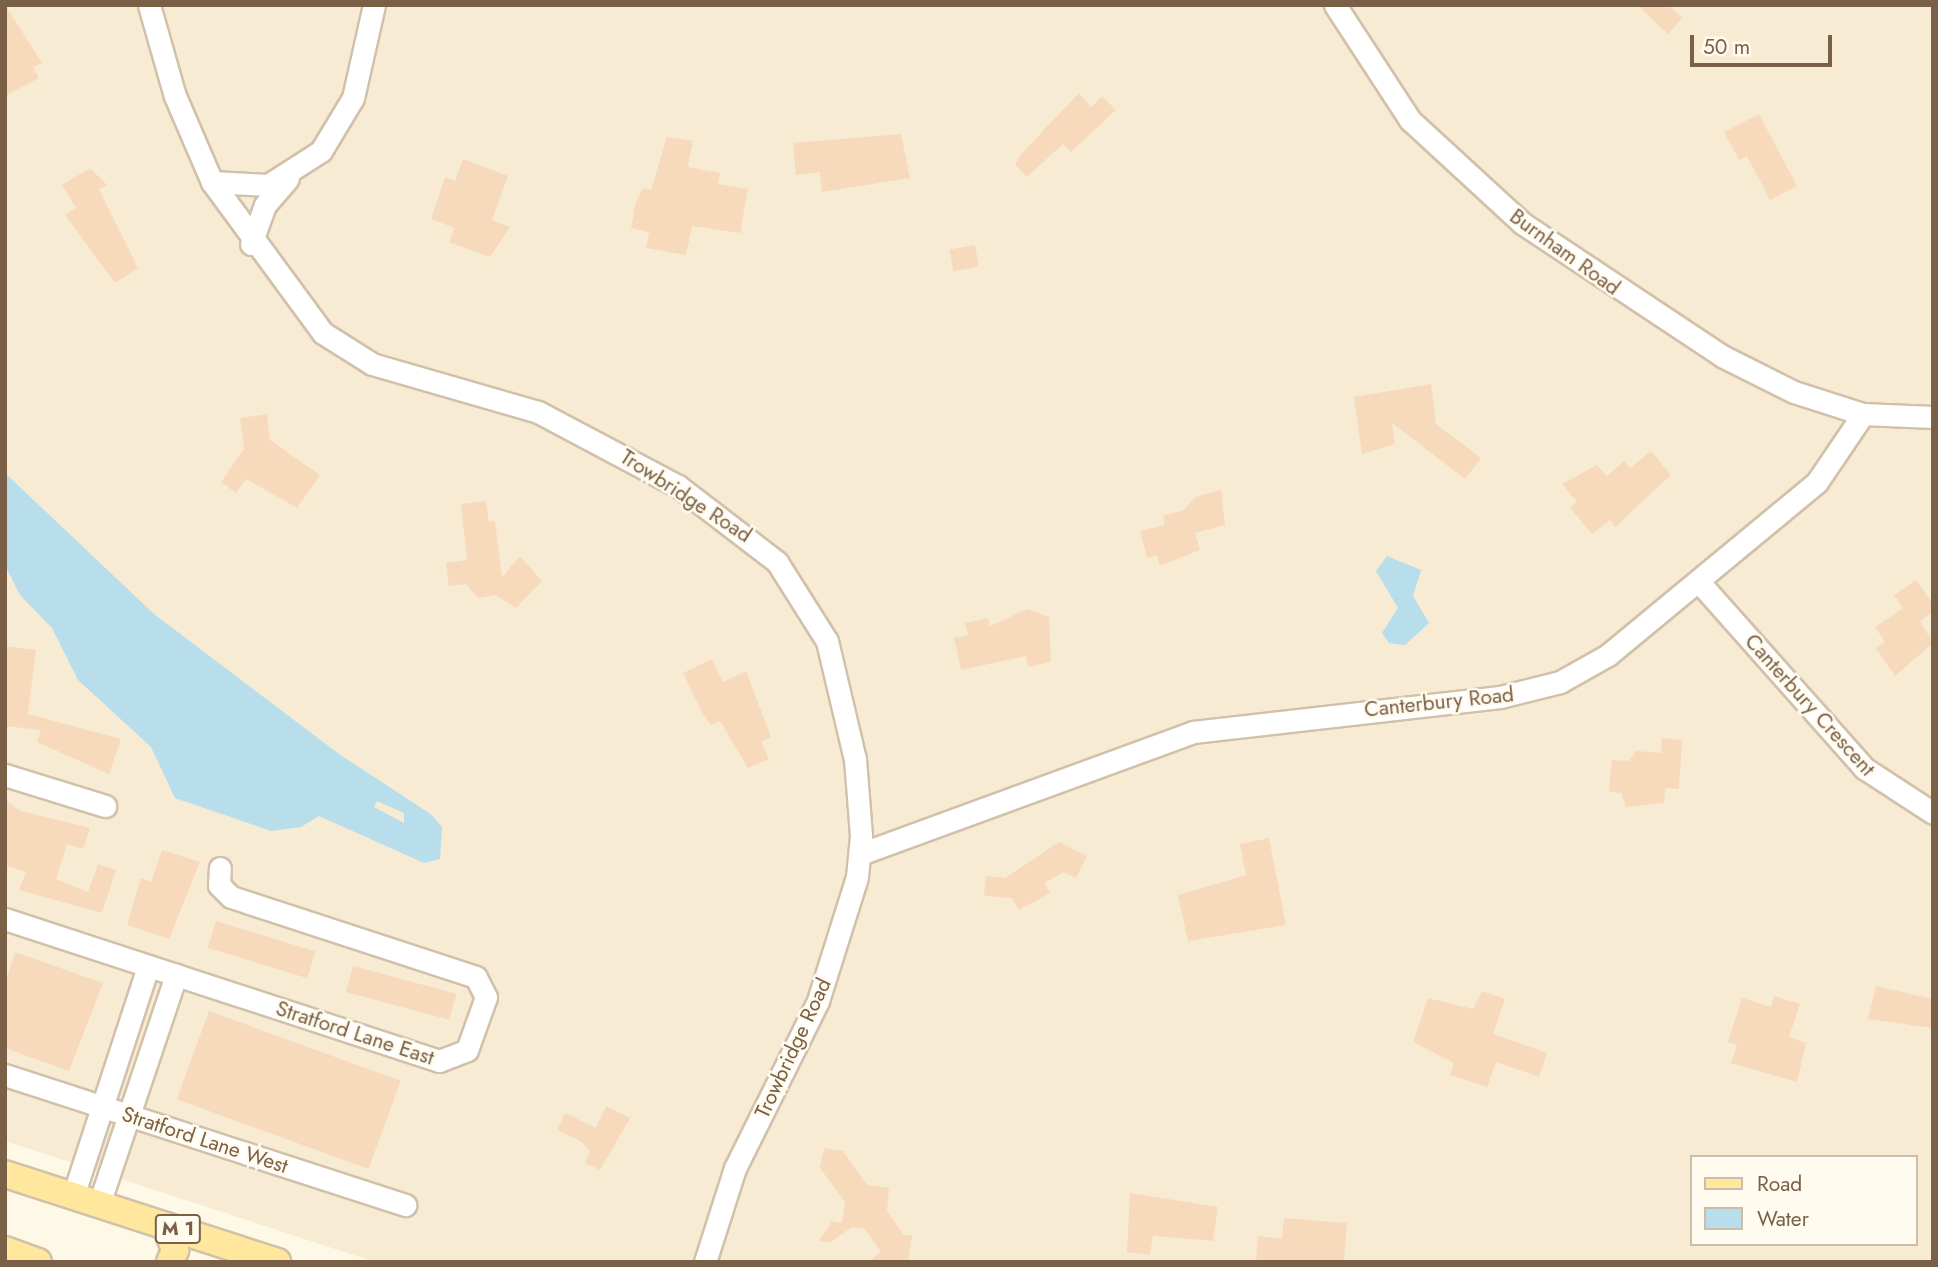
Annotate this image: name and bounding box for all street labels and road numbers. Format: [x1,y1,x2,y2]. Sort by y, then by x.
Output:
street label: Burnham Road [1505,204,1625,300]
street label: Trowbridge Road [616,444,756,548]
street label: Canterbury Crescent [1740,629,1880,781]
street label: Canterbury Road [1363,682,1515,722]
street label: Trowbridge Road [750,974,836,1122]
street label: Stratford Lane East [273,996,437,1070]
street label: Stratford Lane West [119,1101,291,1179]
road number: M 1 [154,1214,202,1245]

